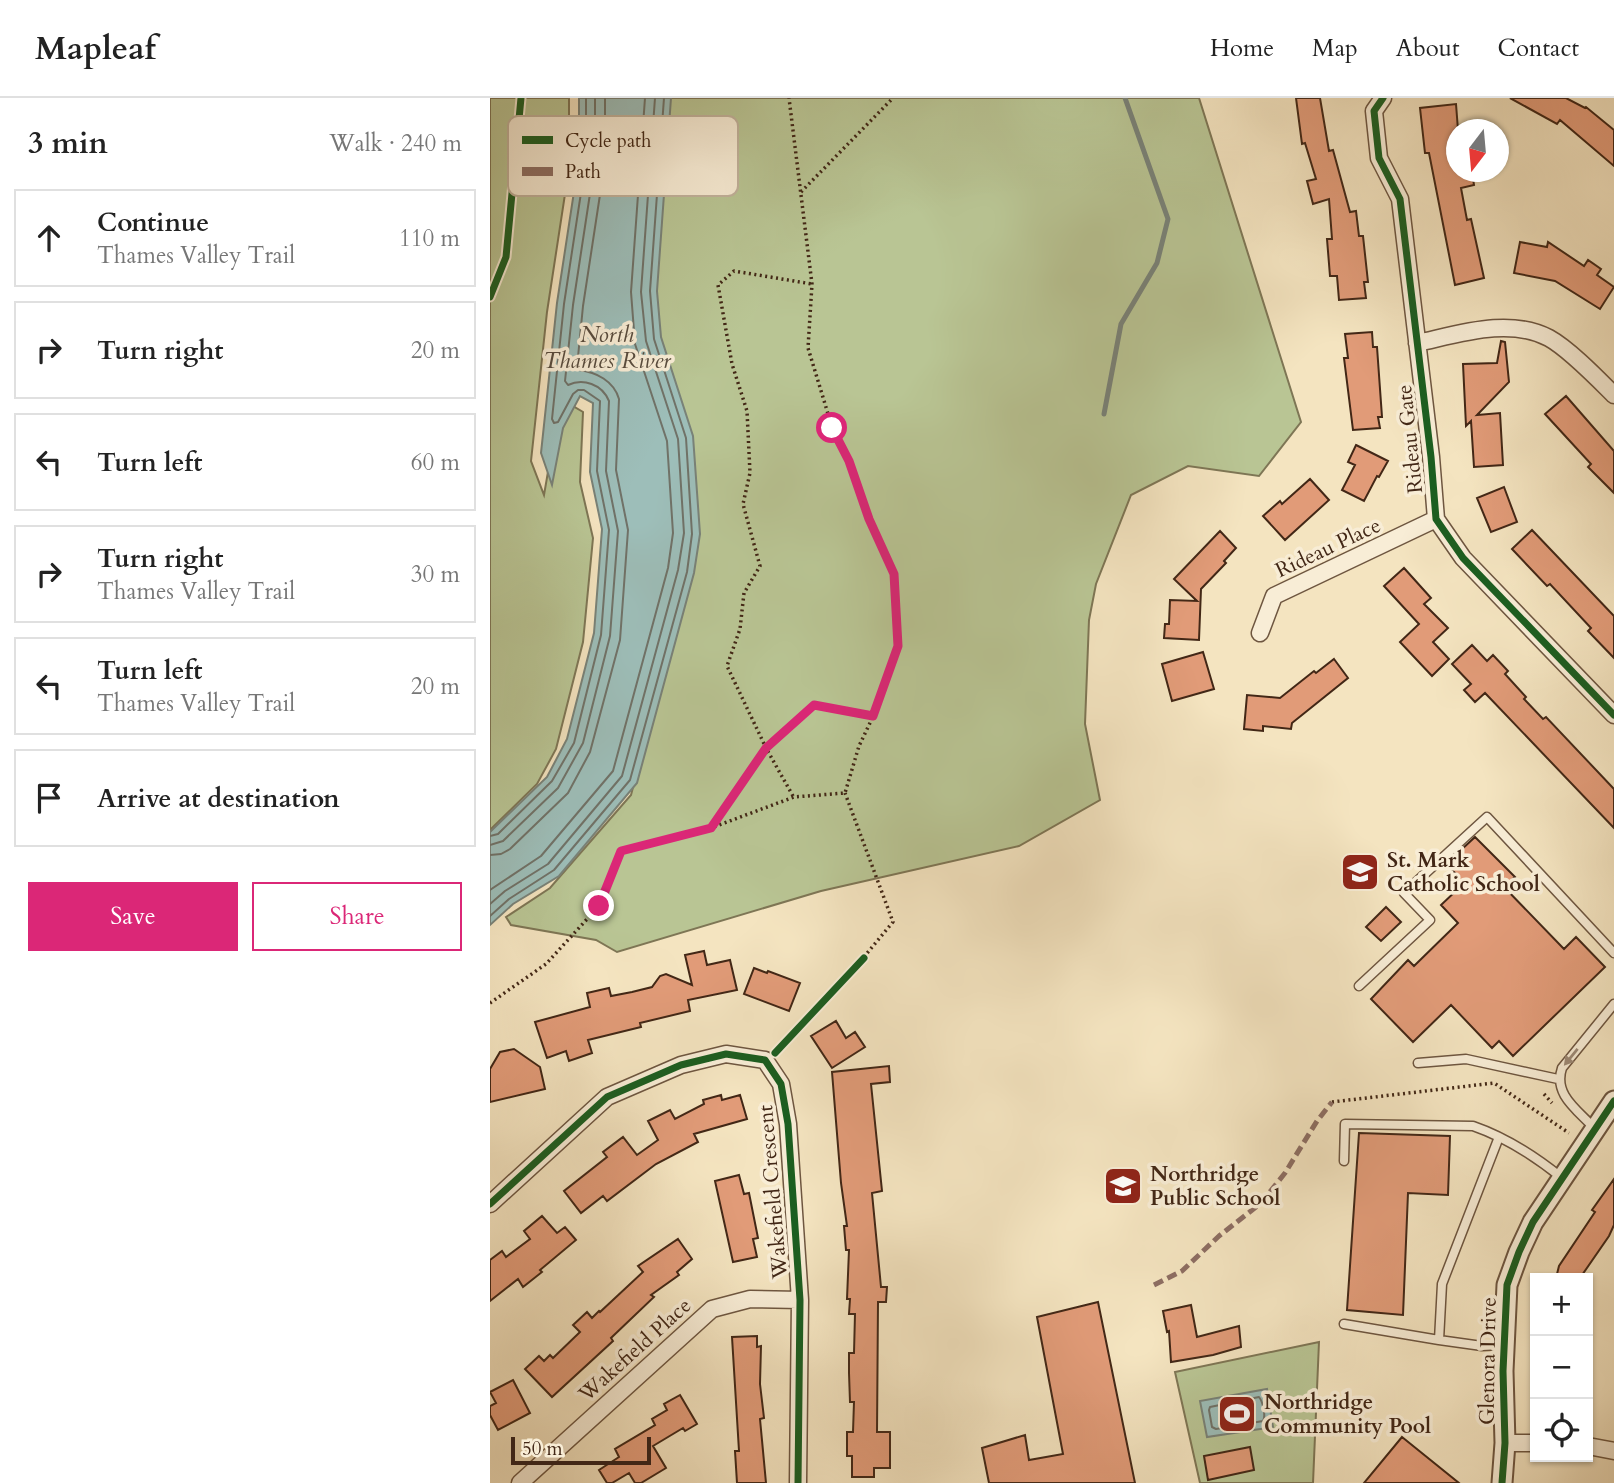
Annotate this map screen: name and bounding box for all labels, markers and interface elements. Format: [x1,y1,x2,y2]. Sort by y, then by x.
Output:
text: Mapleaf [35,26,156,71]
text: Home [1210,32,1274,65]
text: Map [1312,32,1358,65]
text: About [1396,32,1460,65]
text: Contact [1498,32,1579,65]
legend [508,116,738,196]
north arrow [1446,119,1509,182]
text: 3 min [28,123,108,164]
text: Walk · 240 m [329,128,462,159]
text: Cycle path [565,128,652,154]
text: Path [565,159,601,185]
text: Continue [97,205,209,240]
icon: ahead [30,219,68,257]
text: 110 m [399,223,460,254]
text: Thames Valley Trail [97,240,295,271]
water label: North Thames River [543,319,672,376]
icon: right [30,331,68,369]
text: Turn right [97,333,224,368]
text: 20 m [411,335,460,366]
street label: Rideau Gate [1390,383,1430,495]
route start [816,412,847,443]
icon: left [30,443,68,481]
text: Turn left [97,445,202,480]
text: 60 m [411,447,460,478]
street label: Rideau Place [1271,511,1385,585]
text: Turn right [97,541,224,576]
icon: right [30,555,68,593]
text: 30 m [411,559,460,590]
text: Thames Valley Trail [97,576,295,607]
text: Turn left [97,653,202,688]
icon: left [30,667,68,705]
text: 20 m [411,671,460,702]
text: Thames Valley Trail [97,688,295,719]
icon: arrive [30,779,68,817]
text: Arrive at destination [97,781,340,816]
place label: St. Mark Catholic School [1387,846,1540,899]
school or university icon: St. Mark Catholic School [1339,851,1381,893]
button: Save [28,882,238,951]
button: Share [252,882,462,951]
route end [583,890,614,921]
one-way arrow [1564,1049,1579,1066]
street label: Wakefield Crescent [751,1103,795,1281]
place label: Northridge Public School [1150,1160,1281,1213]
school or university icon: Northridge Public School [1102,1165,1144,1207]
map controls [1530,1273,1593,1462]
button: + [1530,1273,1593,1336]
street label: Wakefield Place [572,1292,698,1409]
street label: Glenora Drive [1472,1297,1504,1425]
button: − [1530,1336,1593,1399]
place label: Northridge Community Pool [1264,1388,1431,1441]
sports icon: Northridge Community Pool [1216,1393,1258,1435]
button: locate [1530,1399,1593,1462]
scale bar [511,1434,651,1466]
text: 50 m [522,1436,563,1462]

